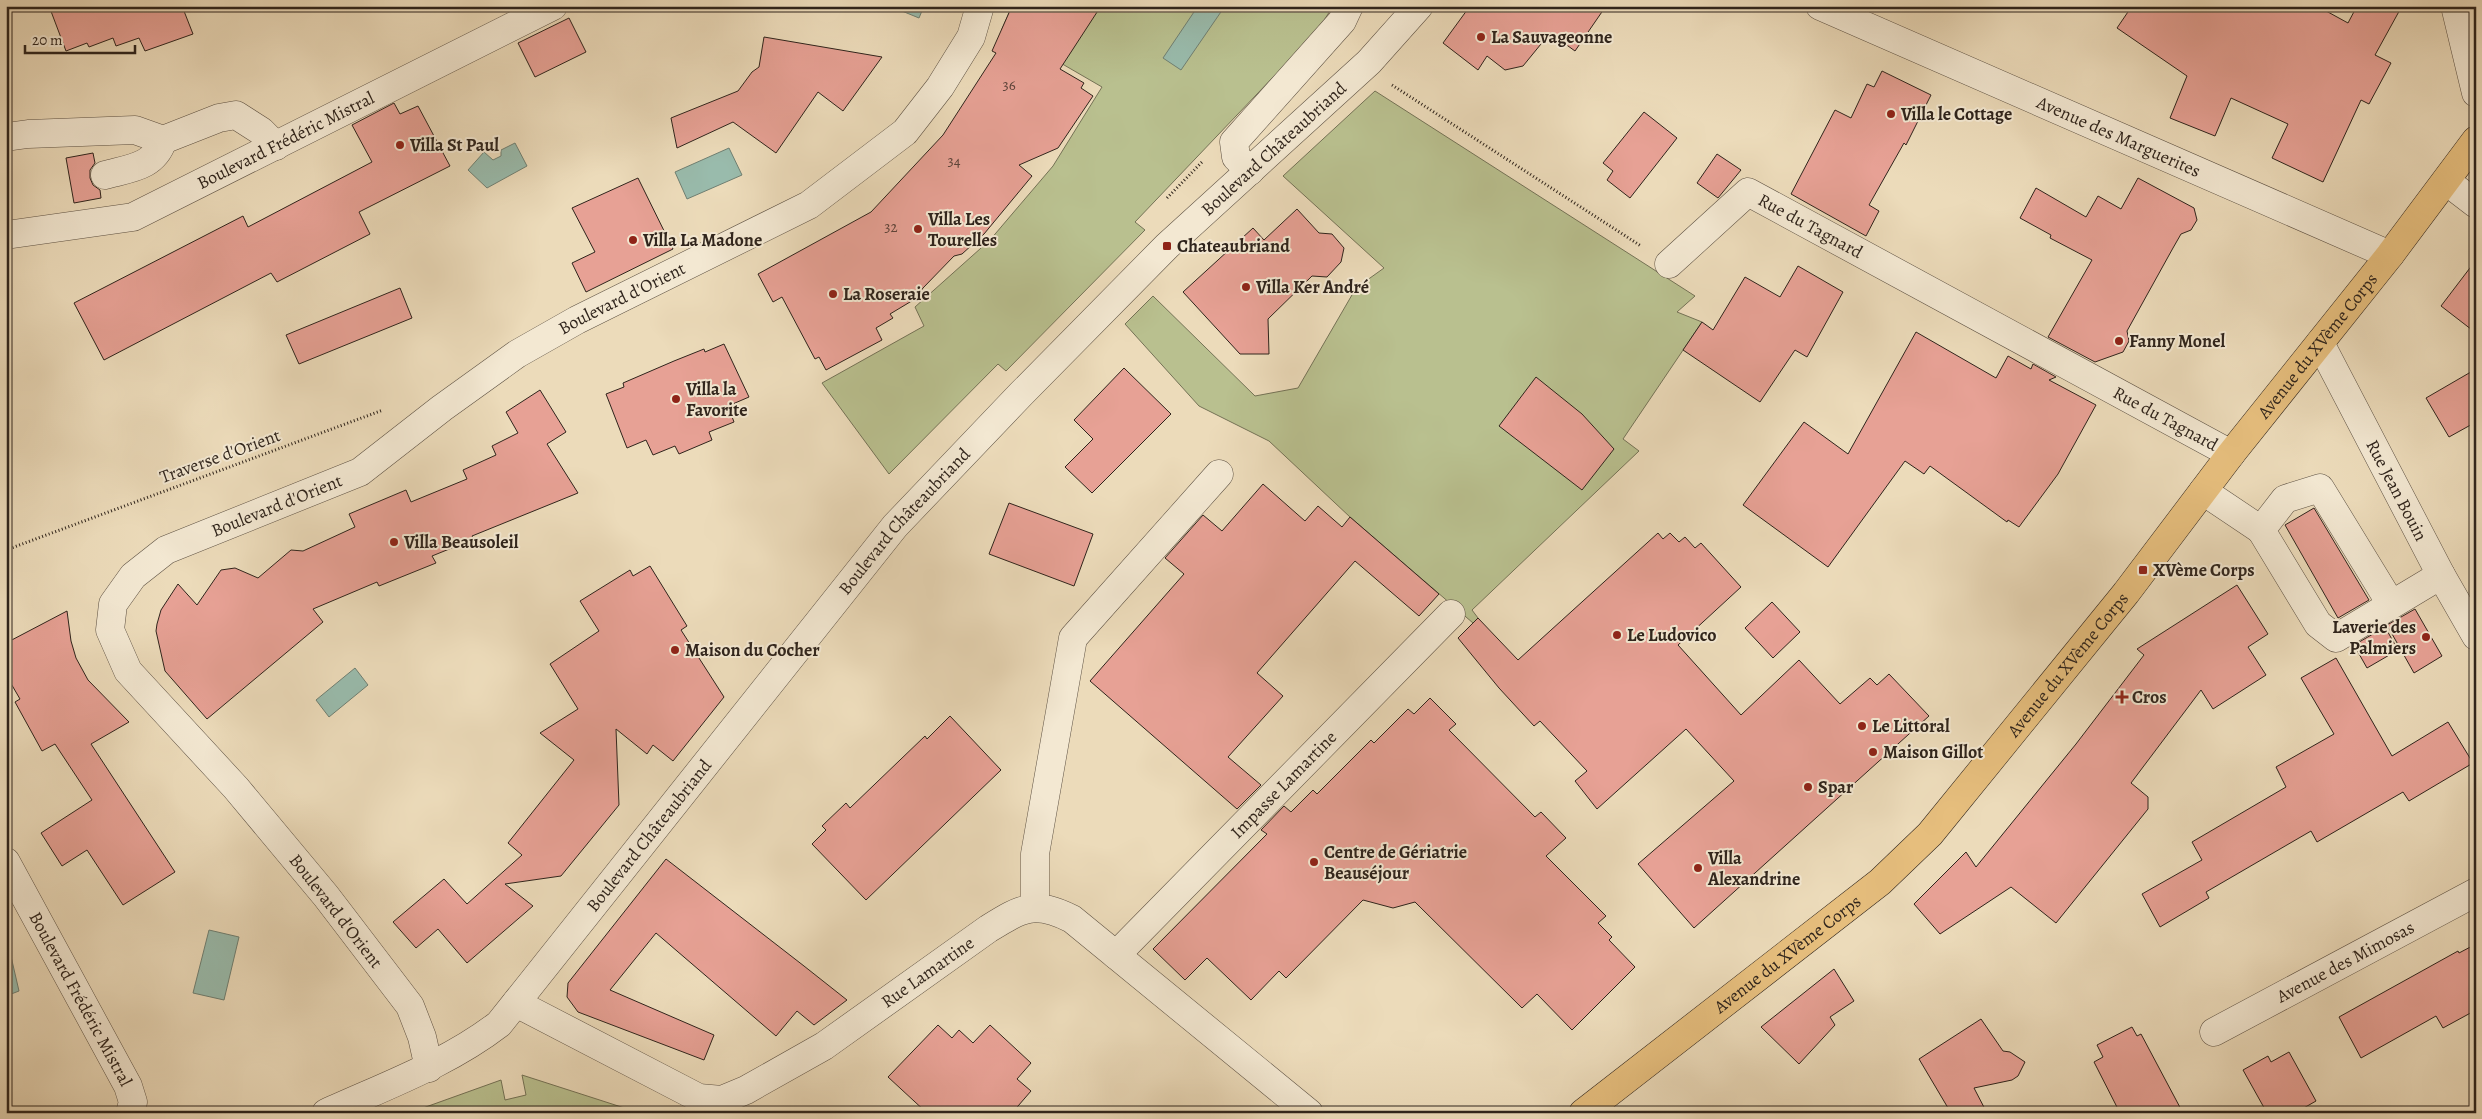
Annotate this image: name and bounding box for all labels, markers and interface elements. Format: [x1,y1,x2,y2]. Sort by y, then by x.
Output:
scale bar [25,22,135,54]
place label: La Sauvageonne [1491,25,1612,49]
text: 20 m [32,30,63,50]
marker: La Sauvageonne [1475,31,1487,43]
house number: 36 [1002,75,1016,95]
street label: Boulevard Châteaubriand [1196,76,1352,221]
street label: Boulevard Frédéric Mistral [193,86,379,195]
street label: Avenue des Marguerites [2032,90,2204,183]
place label: Villa le Cottage [1900,102,2012,126]
marker: Villa le Cottage [1885,108,1897,120]
place label: Villa St Paul [409,133,499,157]
marker: Villa St Paul [394,139,406,151]
house number: 34 [947,151,961,171]
street label: Rue du Tagnard [1754,188,1867,264]
place label: Villa Les Tourelles [927,207,997,252]
house number: 32 [884,217,898,237]
marker: Villa Les Tourelles [912,223,924,235]
place label: Villa La Madone [642,228,762,252]
marker: Villa La Madone [627,234,639,246]
place label: Chateaubriand [1177,234,1290,258]
marker: Chateaubriand [1161,240,1173,252]
street label: Boulevard d'Orient [554,256,689,340]
street label: Avenue du XVème Corps [2251,268,2383,424]
place label: Villa Ker André [1255,275,1369,299]
marker: Villa Ker André [1240,281,1252,293]
place label: La Roseraie [843,282,930,306]
marker: La Roseraie [827,288,839,300]
place label: Fanny Monel [2129,329,2225,353]
marker: Fanny Monel [2113,335,2125,347]
place label: Villa la Favorite [685,377,748,422]
street label: Rue du Tagnard [2109,380,2223,457]
marker: Villa la Favorite [670,393,682,405]
street label: Traverse d'Orient [156,423,284,489]
street label: Rue Jean Bouin [2360,435,2433,545]
street label: Boulevard Châteaubriand [833,442,976,600]
street label: Boulevard d'Orient [208,468,346,543]
place label: Villa Beausoleil [403,530,519,554]
marker: Villa Beausoleil [388,536,400,548]
place label: XVème Corps [2153,558,2255,582]
marker: XVème Corps [2137,564,2149,576]
street label: Avenue du XVème Corps [2001,587,2134,743]
place label: Laverie des Palmiers [2332,615,2416,660]
place label: Le Ludovico [1627,623,1717,647]
marker: Le Ludovico [1611,629,1623,641]
marker: Laverie des Palmiers [2420,631,2432,643]
place label: Maison du Cocher [685,638,820,662]
marker: Maison du Cocher [669,644,681,656]
place label: Cros [2132,685,2167,709]
marker: Cros [2116,691,2128,703]
place label: Le Littoral [1872,714,1950,738]
marker: Le Littoral [1856,720,1868,732]
street label: Impasse Lamartine [1225,725,1342,844]
place label: Maison Gillot [1883,740,1983,764]
marker: Maison Gillot [1867,746,1879,758]
street label: Boulevard Châteaubriand [581,754,717,917]
place label: Spar [1818,775,1854,799]
marker: Spar [1802,781,1814,793]
place label: Centre de Gériatrie Beauséjour [1324,840,1467,885]
place label: Villa Alexandrine [1707,846,1800,891]
street label: Boulevard d'Orient [284,849,388,973]
marker: Centre de Gériatrie Beauséjour [1308,856,1320,868]
marker: Villa Alexandrine [1692,862,1704,874]
street label: Avenue du XVème Corps [1708,889,1866,1019]
street label: Boulevard Frédéric Mistral [23,907,138,1091]
street label: Avenue des Mimosas [2271,915,2418,1009]
street label: Rue Lamartine [876,931,979,1013]

